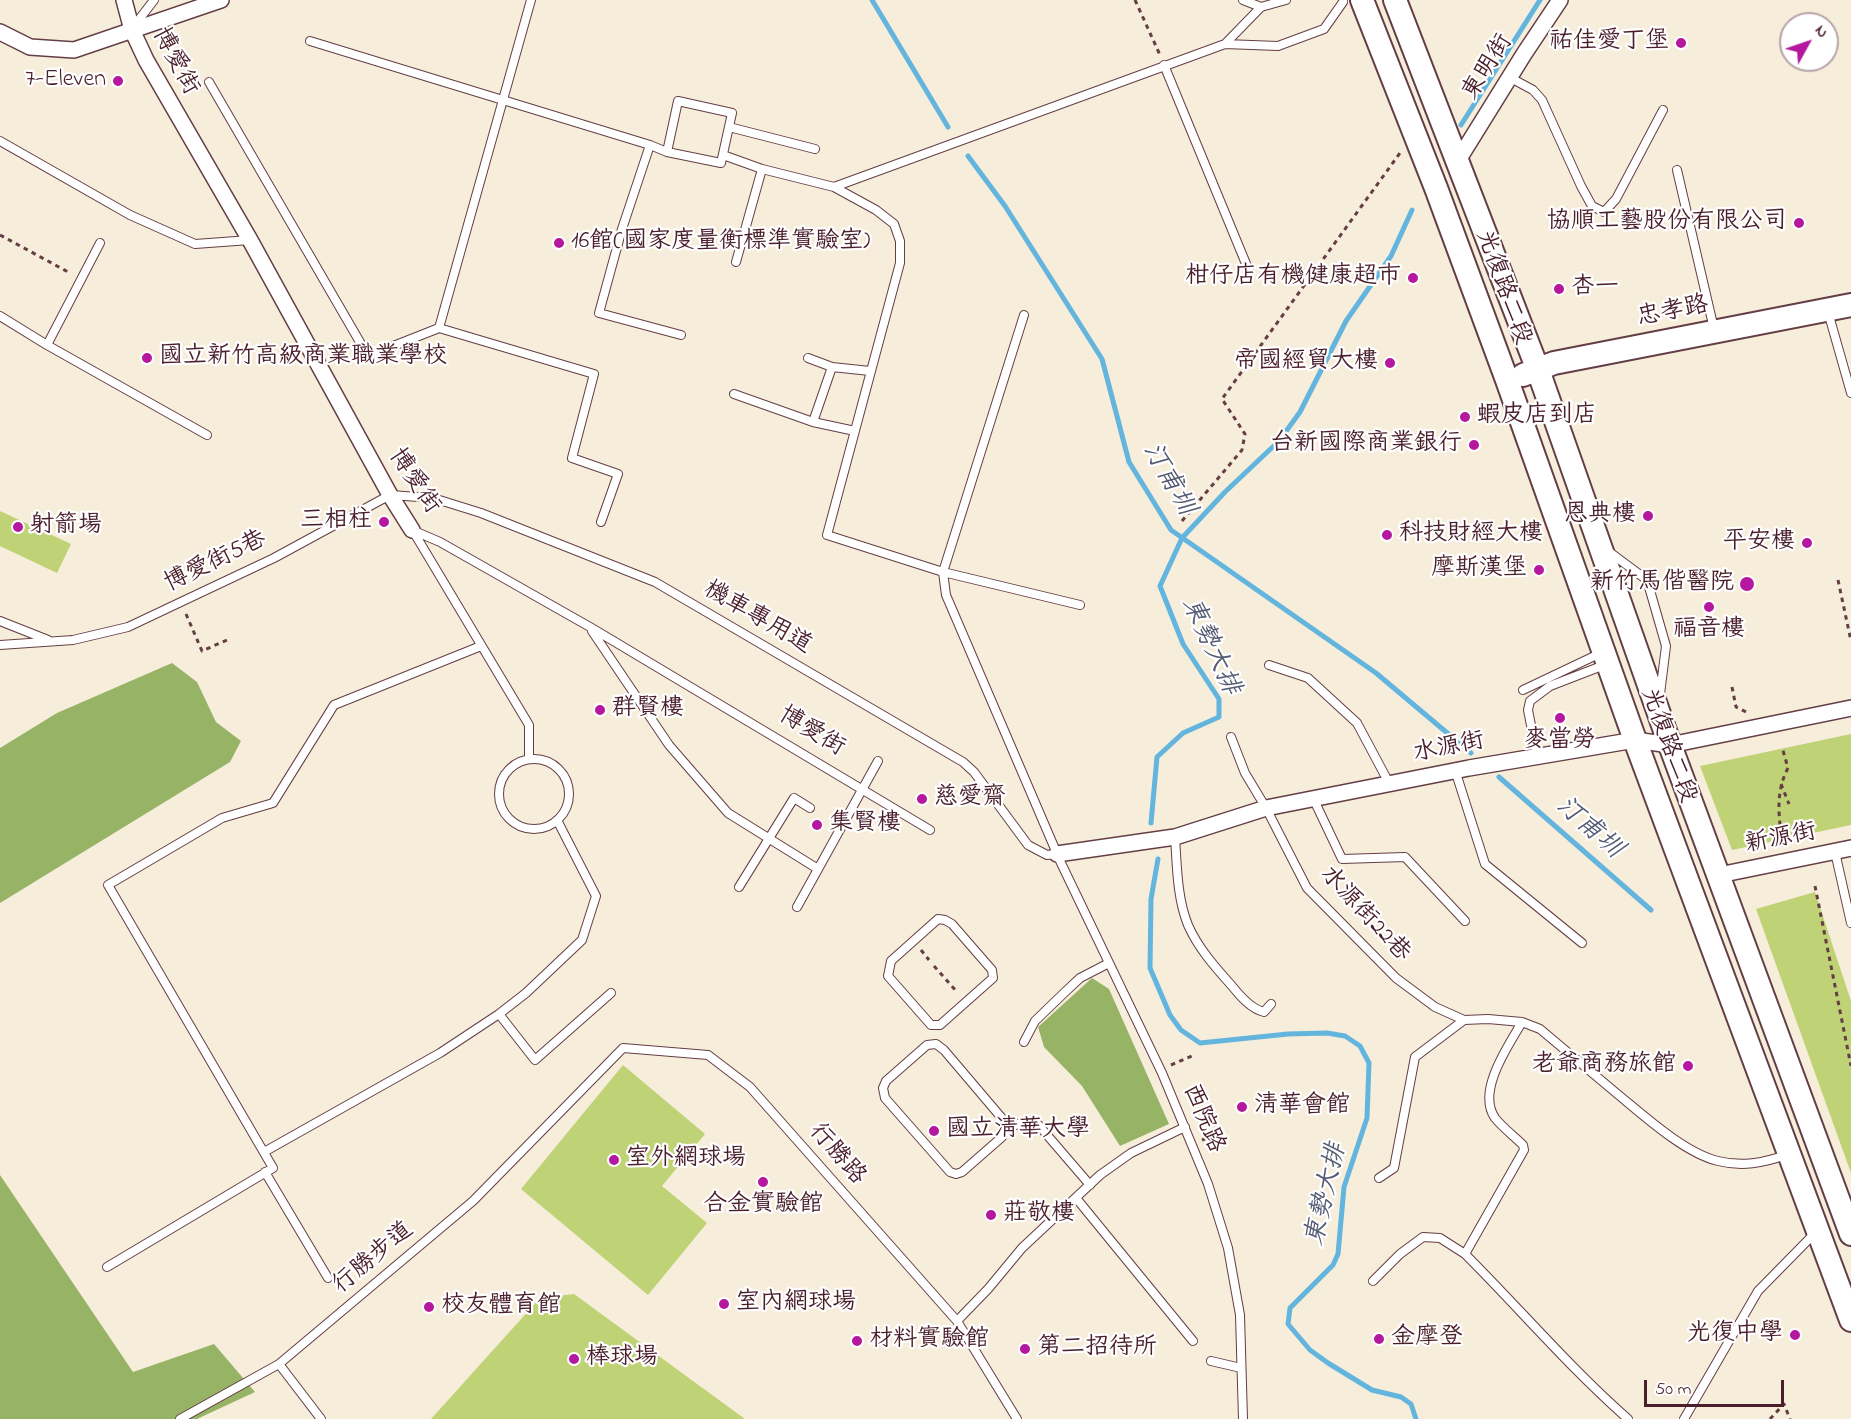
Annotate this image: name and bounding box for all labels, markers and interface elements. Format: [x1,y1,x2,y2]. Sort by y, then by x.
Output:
north arrow [1779,12,1839,72]
text: N [1809,20,1834,44]
street label: 博愛街 [144,23,204,101]
place label: 祐佳愛丁堡 [1549,29,1669,57]
street label: 東明街 [1458,30,1520,106]
marker: 祐佳愛丁堡 [1674,36,1688,50]
place label: 7-Eleven [25,67,106,95]
marker: 7-Eleven [111,74,125,88]
place label: 協順工藝股份有限公司 [1547,209,1787,237]
marker: 協順工藝股份有限公司 [1792,216,1806,230]
street label: 光復路二段 [1468,227,1536,349]
place label: 16館(國家度量衡標準實驗室) [571,229,870,257]
marker: 16館(國家度量衡標準實驗室) [552,236,566,250]
place label: 柑仔店有機健康超市 [1185,264,1401,292]
marker: 柑仔店有機健康超市 [1406,271,1420,285]
place label: 杏一 [1571,275,1619,303]
marker: 杏一 [1552,282,1566,296]
street label: 忠孝路 [1635,292,1711,334]
place label: 國立新竹高級商業職業學校 [159,344,447,372]
place label: 帝國經貿大樓 [1234,349,1378,377]
marker: 國立新竹高級商業職業學校 [140,351,154,365]
marker: 帝國經貿大樓 [1383,356,1397,370]
place label: 蝦皮店到店 [1477,403,1597,431]
marker: 蝦皮店到店 [1458,410,1472,424]
place label: 台新國際商業銀行 [1270,431,1462,459]
water label: 汀甫圳 [1134,438,1200,522]
marker: 台新國際商業銀行 [1467,438,1481,452]
street label: 博愛街 [381,444,445,520]
place label: 恩典樓 [1564,502,1636,530]
place label: 三相柱 [300,508,372,536]
marker: 恩典樓 [1641,509,1655,523]
place label: 射箭場 [30,513,102,541]
marker: 三相柱 [377,515,391,529]
marker: 射箭場 [11,520,25,534]
place label: 科技財經大樓 [1399,521,1543,549]
street label: 博愛街5巷 [160,526,272,600]
marker: 科技財經大樓 [1380,528,1394,542]
place label: 平安樓 [1723,529,1795,557]
marker: 平安樓 [1800,536,1814,550]
place label: 摩斯漢堡 [1431,556,1527,584]
marker: 摩斯漢堡 [1532,563,1546,577]
place label: 新竹馬偕醫院 [1590,570,1734,598]
marker: 新竹馬偕醫院 [1738,575,1756,593]
street label: 機車專用道 [698,577,816,661]
water label: 東勢大排 [1173,593,1245,701]
marker: 福音樓 [1702,600,1716,614]
place label: 福音樓 [1673,617,1745,645]
street label: 光復路二段 [1633,685,1701,807]
place label: 群賢樓 [612,696,684,724]
street label: 博愛街 [773,702,849,764]
marker: 群賢樓 [593,703,607,717]
marker: 麥當勞 [1553,711,1567,725]
street label: 水源街 [1411,728,1487,770]
place label: 麥當勞 [1524,728,1596,756]
place label: 慈愛齋 [934,785,1006,813]
marker: 慈愛齋 [915,792,929,806]
water label: 汀甫圳 [1548,792,1628,866]
place label: 集賢樓 [829,811,901,839]
marker: 集賢樓 [810,818,824,832]
street label: 新源街 [1743,819,1819,861]
street label: 水源街22巷 [1313,861,1415,969]
place label: 老爺商務旅館 [1532,1052,1676,1080]
marker: 老爺商務旅館 [1681,1059,1695,1073]
street label: 西院路 [1175,1080,1229,1158]
place label: 清華會館 [1254,1093,1350,1121]
marker: 清華會館 [1235,1100,1249,1114]
place label: 國立清華大學 [946,1117,1090,1145]
street label: 行勝路 [802,1118,870,1192]
marker: 國立清華大學 [927,1124,941,1138]
water label: 東勢大排 [1301,1141,1355,1249]
place label: 室外網球場 [626,1146,746,1174]
marker: 室外網球場 [607,1153,621,1167]
marker: 合金實驗館 [756,1175,770,1189]
place label: 合金實驗館 [703,1192,823,1220]
place label: 莊敬樓 [1003,1201,1075,1229]
marker: 莊敬樓 [984,1208,998,1222]
street label: 行勝步道 [328,1217,420,1301]
place label: 室內網球場 [736,1290,856,1318]
place label: 校友體育館 [441,1293,561,1321]
marker: 室內網球場 [717,1297,731,1311]
marker: 校友體育館 [422,1300,436,1314]
place label: 光復中學 [1687,1321,1783,1349]
place label: 金摩登 [1391,1325,1463,1353]
place label: 材料實驗館 [869,1327,989,1355]
marker: 光復中學 [1788,1328,1802,1342]
marker: 金摩登 [1372,1332,1386,1346]
marker: 材料實驗館 [850,1334,864,1348]
place label: 第二招待所 [1037,1335,1157,1363]
marker: 第二招待所 [1018,1342,1032,1356]
place label: 棒球場 [586,1345,658,1373]
marker: 棒球場 [567,1352,581,1366]
scale bar [1647,1368,1786,1406]
text: 50 m [1655,1377,1692,1403]

